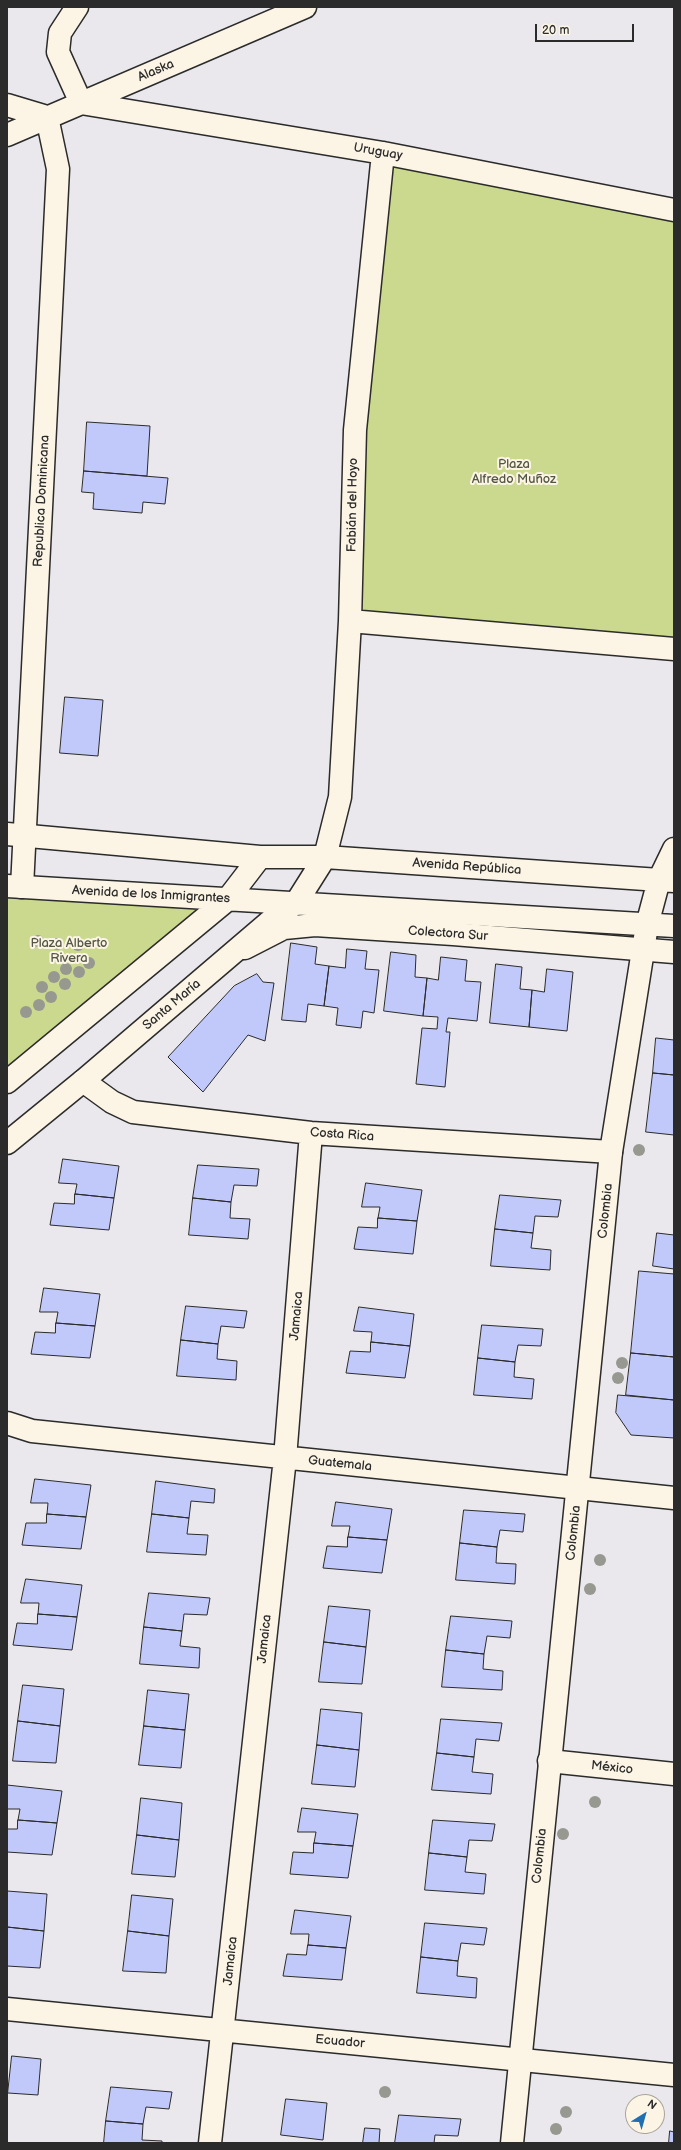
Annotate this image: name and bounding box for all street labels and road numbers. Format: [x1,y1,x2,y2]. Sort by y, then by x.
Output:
street label: Alaska [135,56,177,86]
street label: Uruguay [352,140,404,164]
street label: Republica Dominicana [31,434,53,568]
street label: Fabián del Hoyo [344,458,362,552]
street label: Avenida República [412,855,522,879]
street label: Avenida de los Inmigrantes [71,883,231,907]
street label: Colectora Sur [407,923,489,945]
street label: Santa María [140,976,204,1034]
street label: Costa Rica [309,1125,375,1145]
street label: Colombia [595,1183,617,1239]
street label: Jamaica [287,1291,307,1341]
street label: Guatemala [307,1453,373,1475]
street label: Colombia [563,1505,585,1561]
street label: Jamaica [255,1614,275,1664]
street label: México [590,1758,634,1778]
street label: Colombia [529,1828,551,1884]
street label: Jamaica [221,1936,241,1986]
street label: Ecuador [315,2032,365,2052]

